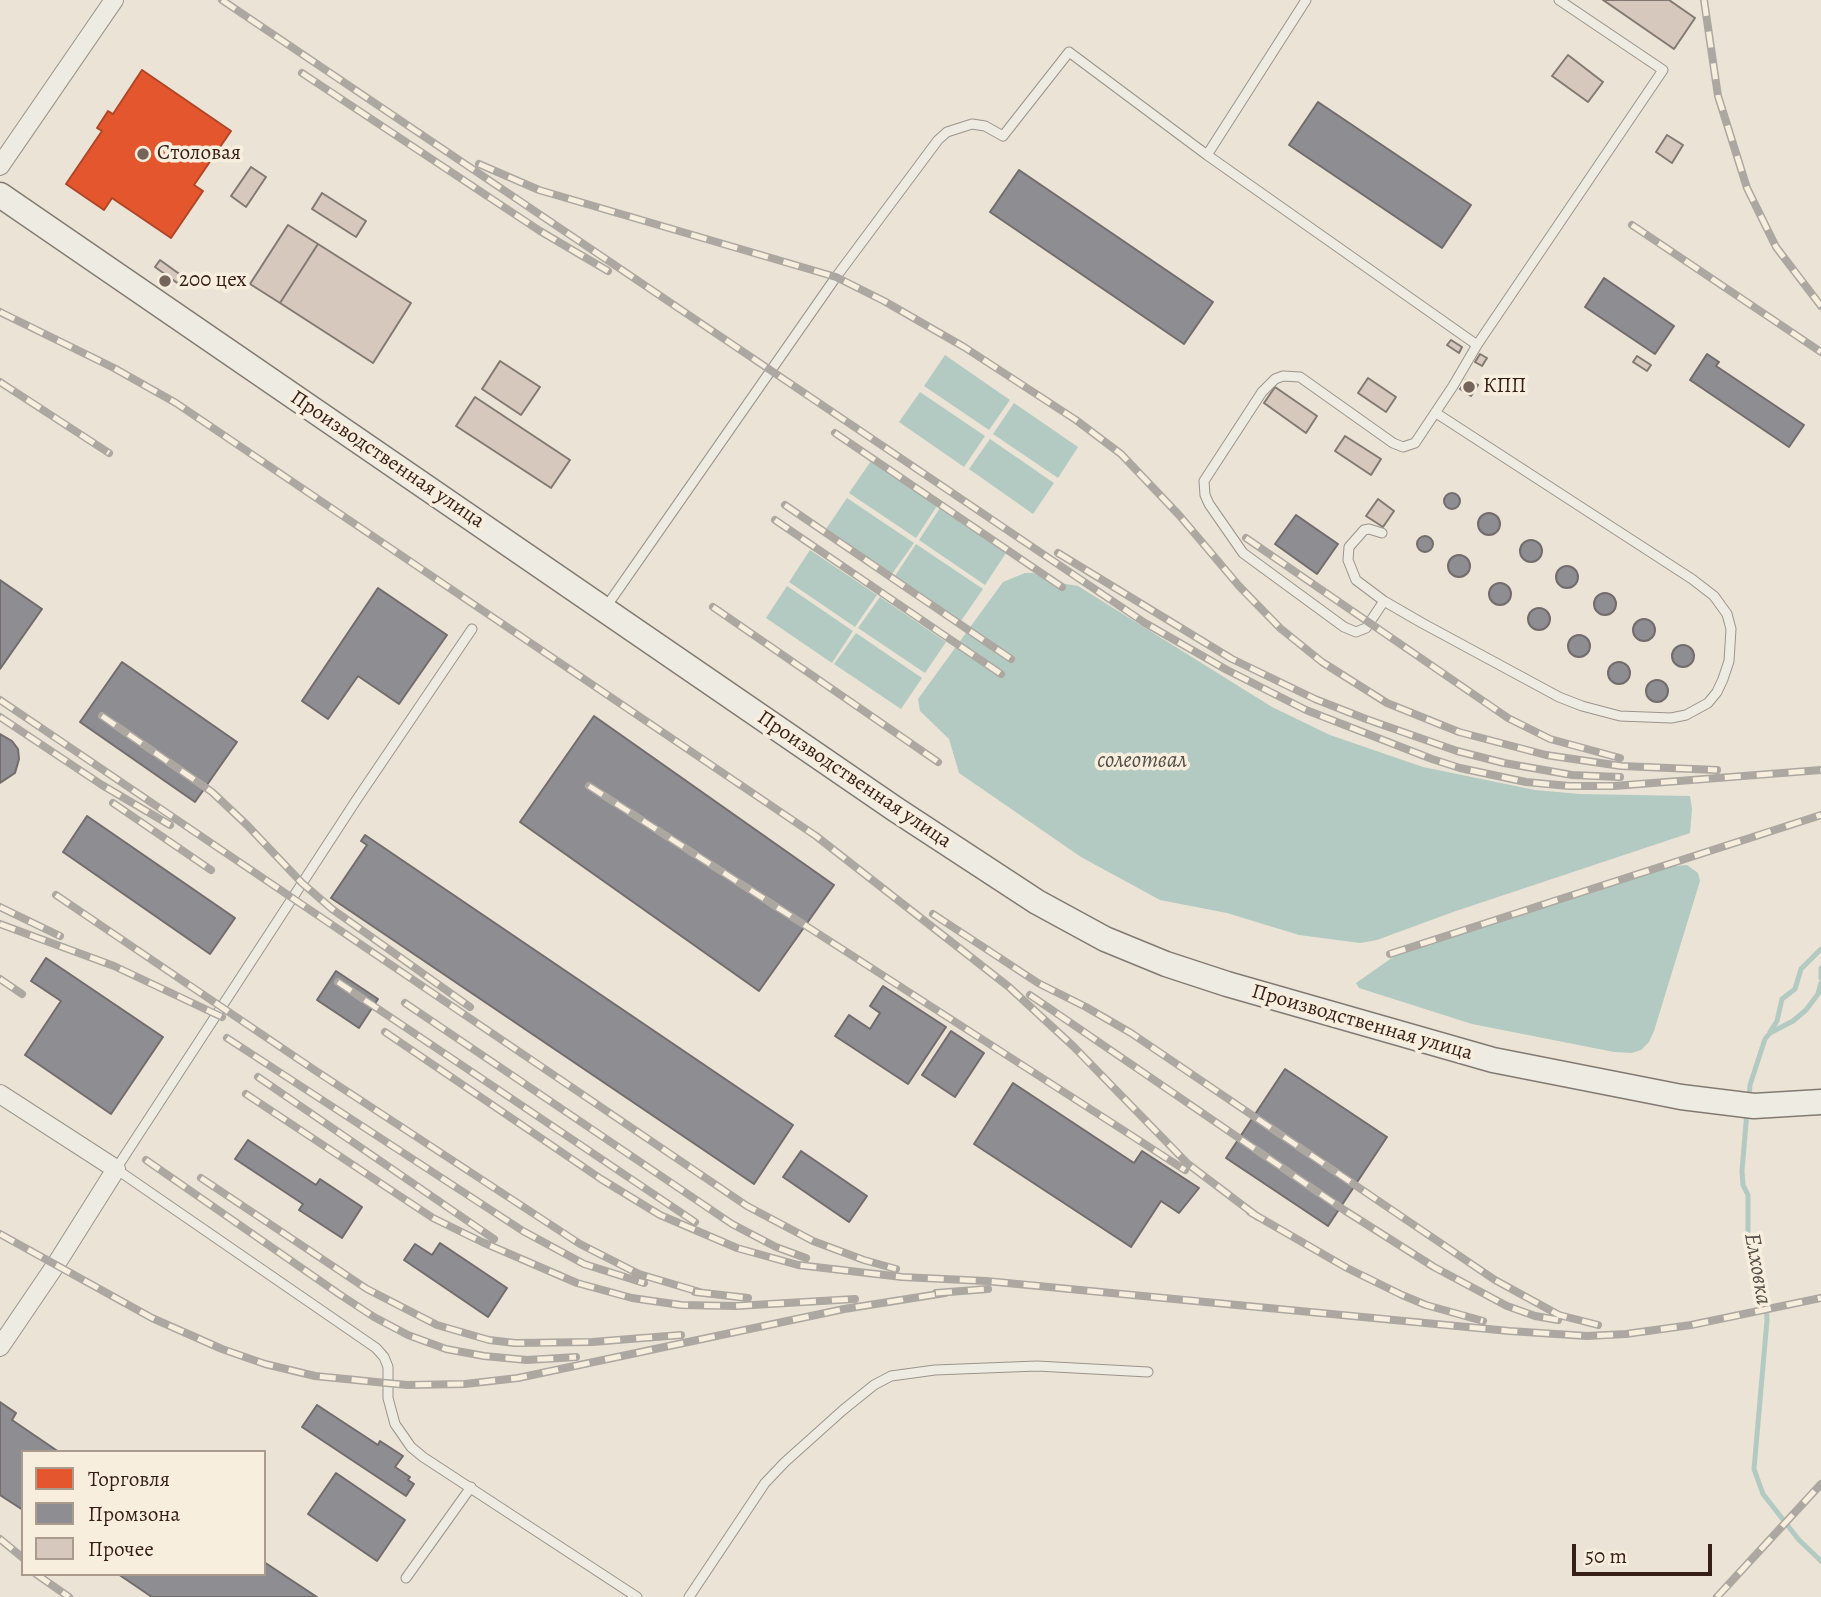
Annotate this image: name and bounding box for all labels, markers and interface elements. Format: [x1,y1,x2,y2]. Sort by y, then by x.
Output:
place label: Cтоловая [157,141,241,167]
marker: Cтоловая [135,146,151,162]
place label: 200 цех [179,268,247,294]
marker: 200 цех [157,273,173,289]
place label: КПП [1483,374,1526,400]
marker: КПП [1461,379,1477,395]
street label: Производственная улица [285,386,489,534]
street label: Производственная улица [752,706,956,854]
water label: солеотвал [1097,747,1187,775]
street label: Производственная улица [1249,979,1475,1067]
water label: Елховка [1737,1231,1777,1307]
legend [21,1450,266,1576]
text: Торговля [88,1465,170,1493]
text: Промзона [88,1500,180,1528]
scale bar [1576,1530,1716,1574]
text: Прочее [88,1535,154,1563]
text: 50 m [1585,1542,1627,1570]

